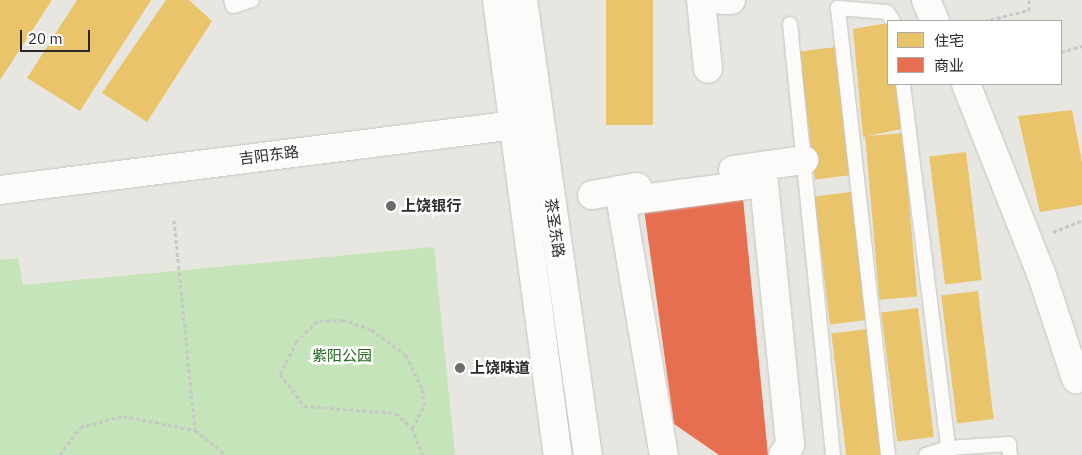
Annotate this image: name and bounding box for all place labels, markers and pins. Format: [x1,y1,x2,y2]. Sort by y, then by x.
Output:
place label: 上饶银行 [401,197,461,215]
marker: 上饶银行 [385,200,397,212]
place label: 上饶味道 [470,359,530,377]
marker: 上饶味道 [454,362,466,374]

